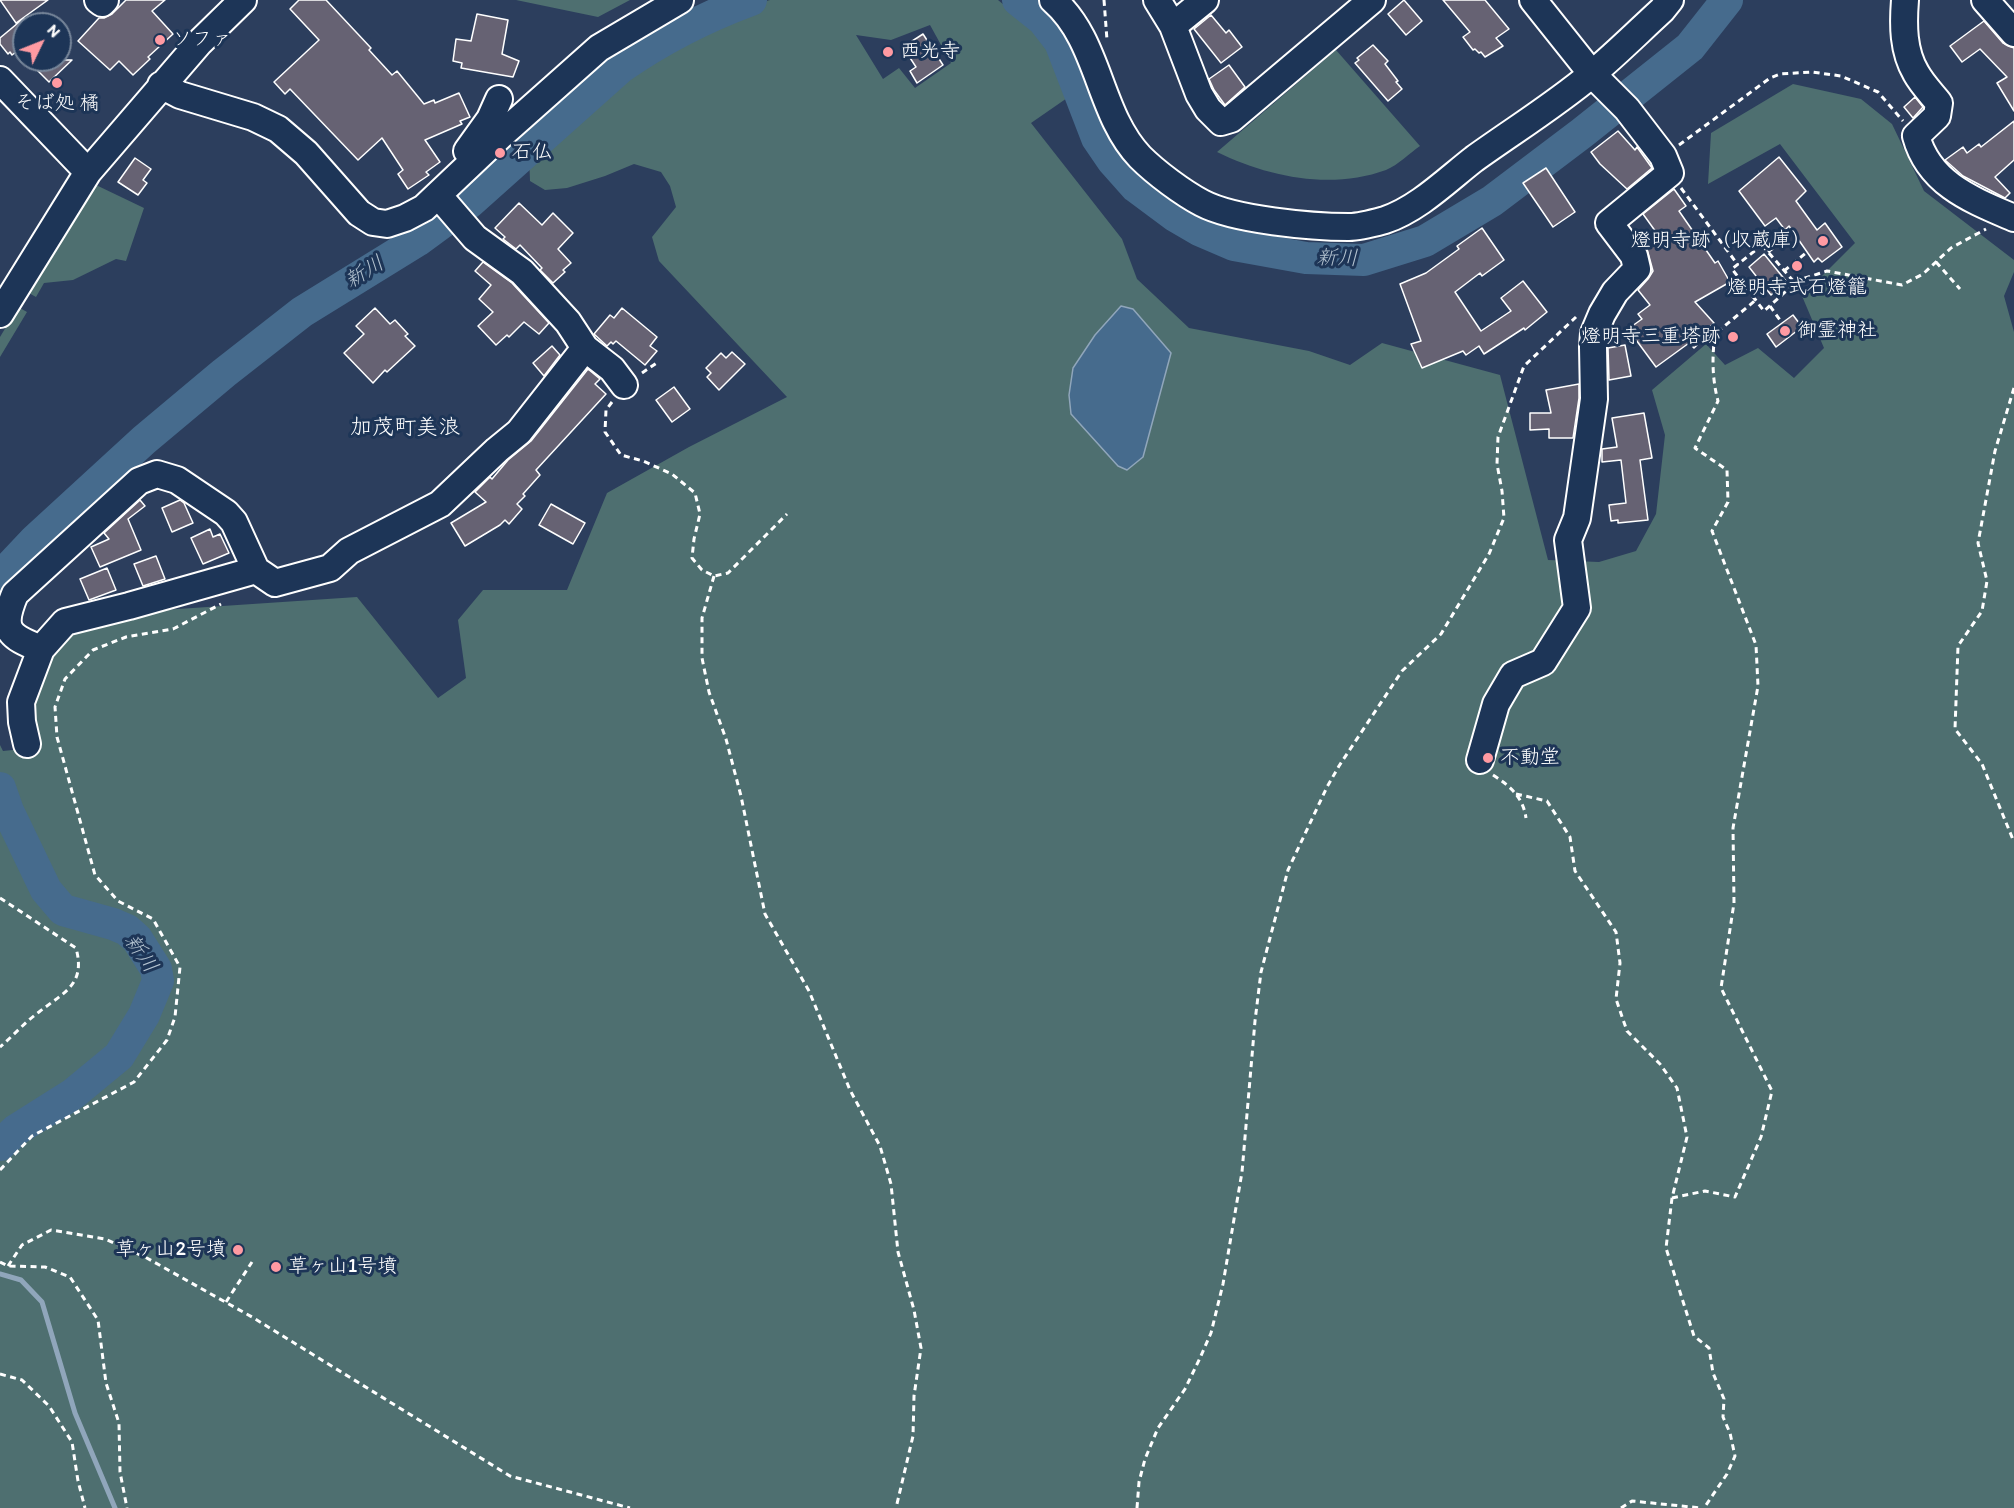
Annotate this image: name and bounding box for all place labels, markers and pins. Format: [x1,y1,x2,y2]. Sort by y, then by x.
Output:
place label: ソファ [172,28,232,52]
marker: ソファ [153,33,167,47]
place label: 西光寺 [900,40,960,64]
marker: 西光寺 [881,45,895,59]
marker: そば処 橘 [50,76,64,90]
place label: そば処 橘 [15,92,99,116]
place label: 石仏 [512,141,552,165]
marker: 石仏 [493,146,507,160]
place label: 燈明寺跡（収蔵庫） [1631,229,1811,253]
marker: 燈明寺跡（収蔵庫） [1816,234,1830,248]
marker: 燈明寺式石燈籠 [1790,259,1804,273]
place label: 燈明寺式石燈籠 [1727,276,1867,300]
place label: 御霊神社 [1797,319,1877,343]
marker: 御霊神社 [1778,324,1792,338]
place label: 燈明寺三重塔跡 [1581,325,1721,349]
marker: 燈明寺三重塔跡 [1726,330,1740,344]
place label: 不動堂 [1500,746,1560,770]
marker: 不動堂 [1481,751,1495,765]
place label: 草ヶ山2号墳 [115,1238,226,1262]
marker: 草ヶ山2号墳 [231,1243,245,1257]
place label: 草ヶ山1号墳 [288,1255,397,1279]
marker: 草ヶ山1号墳 [269,1260,283,1274]

